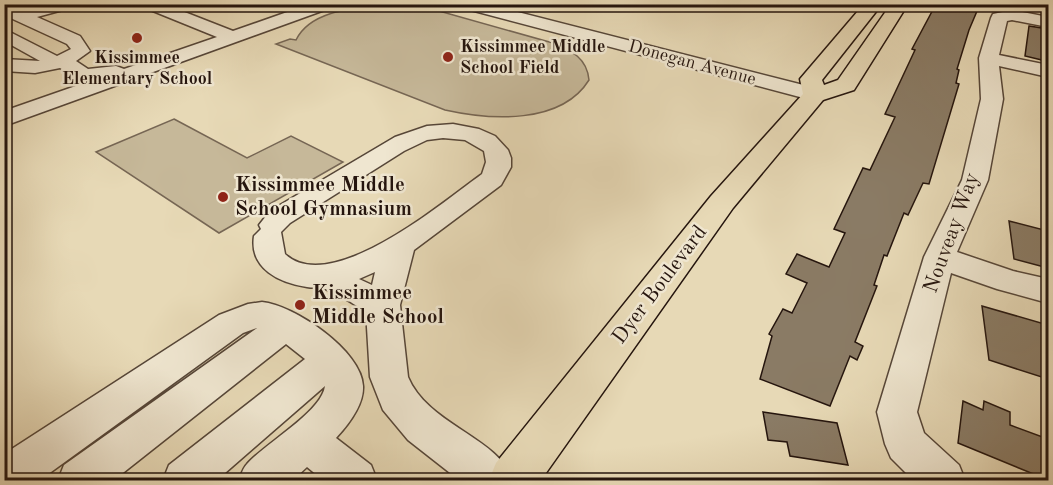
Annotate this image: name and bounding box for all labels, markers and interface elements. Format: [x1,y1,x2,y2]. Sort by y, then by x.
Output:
marker: Kissimmee Elementary School [130,31,144,45]
street label: Donegan Avenue [626,37,758,89]
place label: Kissimmee Middle School Field [460,38,606,77]
place label: Kissimmee Elementary School [62,49,213,88]
marker: Kissimmee Middle School Field [441,50,455,64]
street label: Nouveay Way [920,170,984,296]
place label: Kissimmee Middle School Gymnasium [235,175,412,220]
marker: Kissimmee Middle School Gymnasium [216,190,230,204]
street label: Dyer Boulevard [609,222,711,348]
place label: Kissimmee Middle School [312,283,444,328]
marker: Kissimmee Middle School [293,298,307,312]

